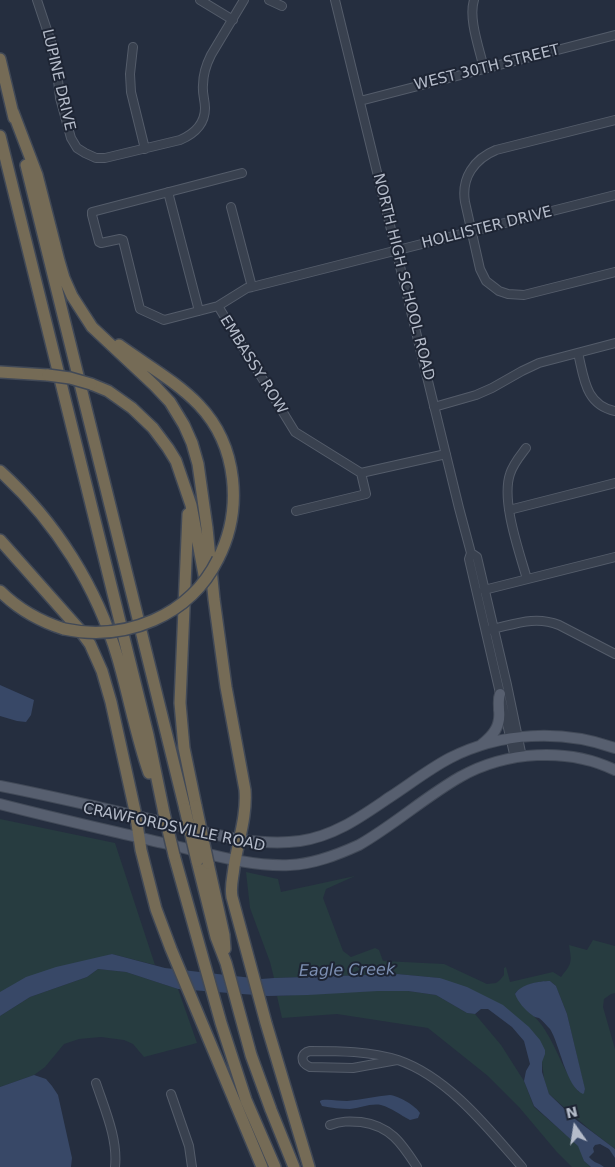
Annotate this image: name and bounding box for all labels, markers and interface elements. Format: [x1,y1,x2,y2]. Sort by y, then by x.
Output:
street label: LUPINE DRIVE [38,27,78,133]
street label: WEST 30TH STREET [412,41,562,95]
street label: NORTH HIGH SCHOOL ROAD [369,172,437,382]
street label: HOLLISTER DRIVE [420,203,554,253]
street label: EMBASSY ROW [215,312,291,418]
street label: CRAWFORDSVILLE ROAD [81,800,267,856]
water label: Eagle Creek [299,961,395,981]
north arrow [550,1102,600,1152]
text: N [564,1103,579,1121]

